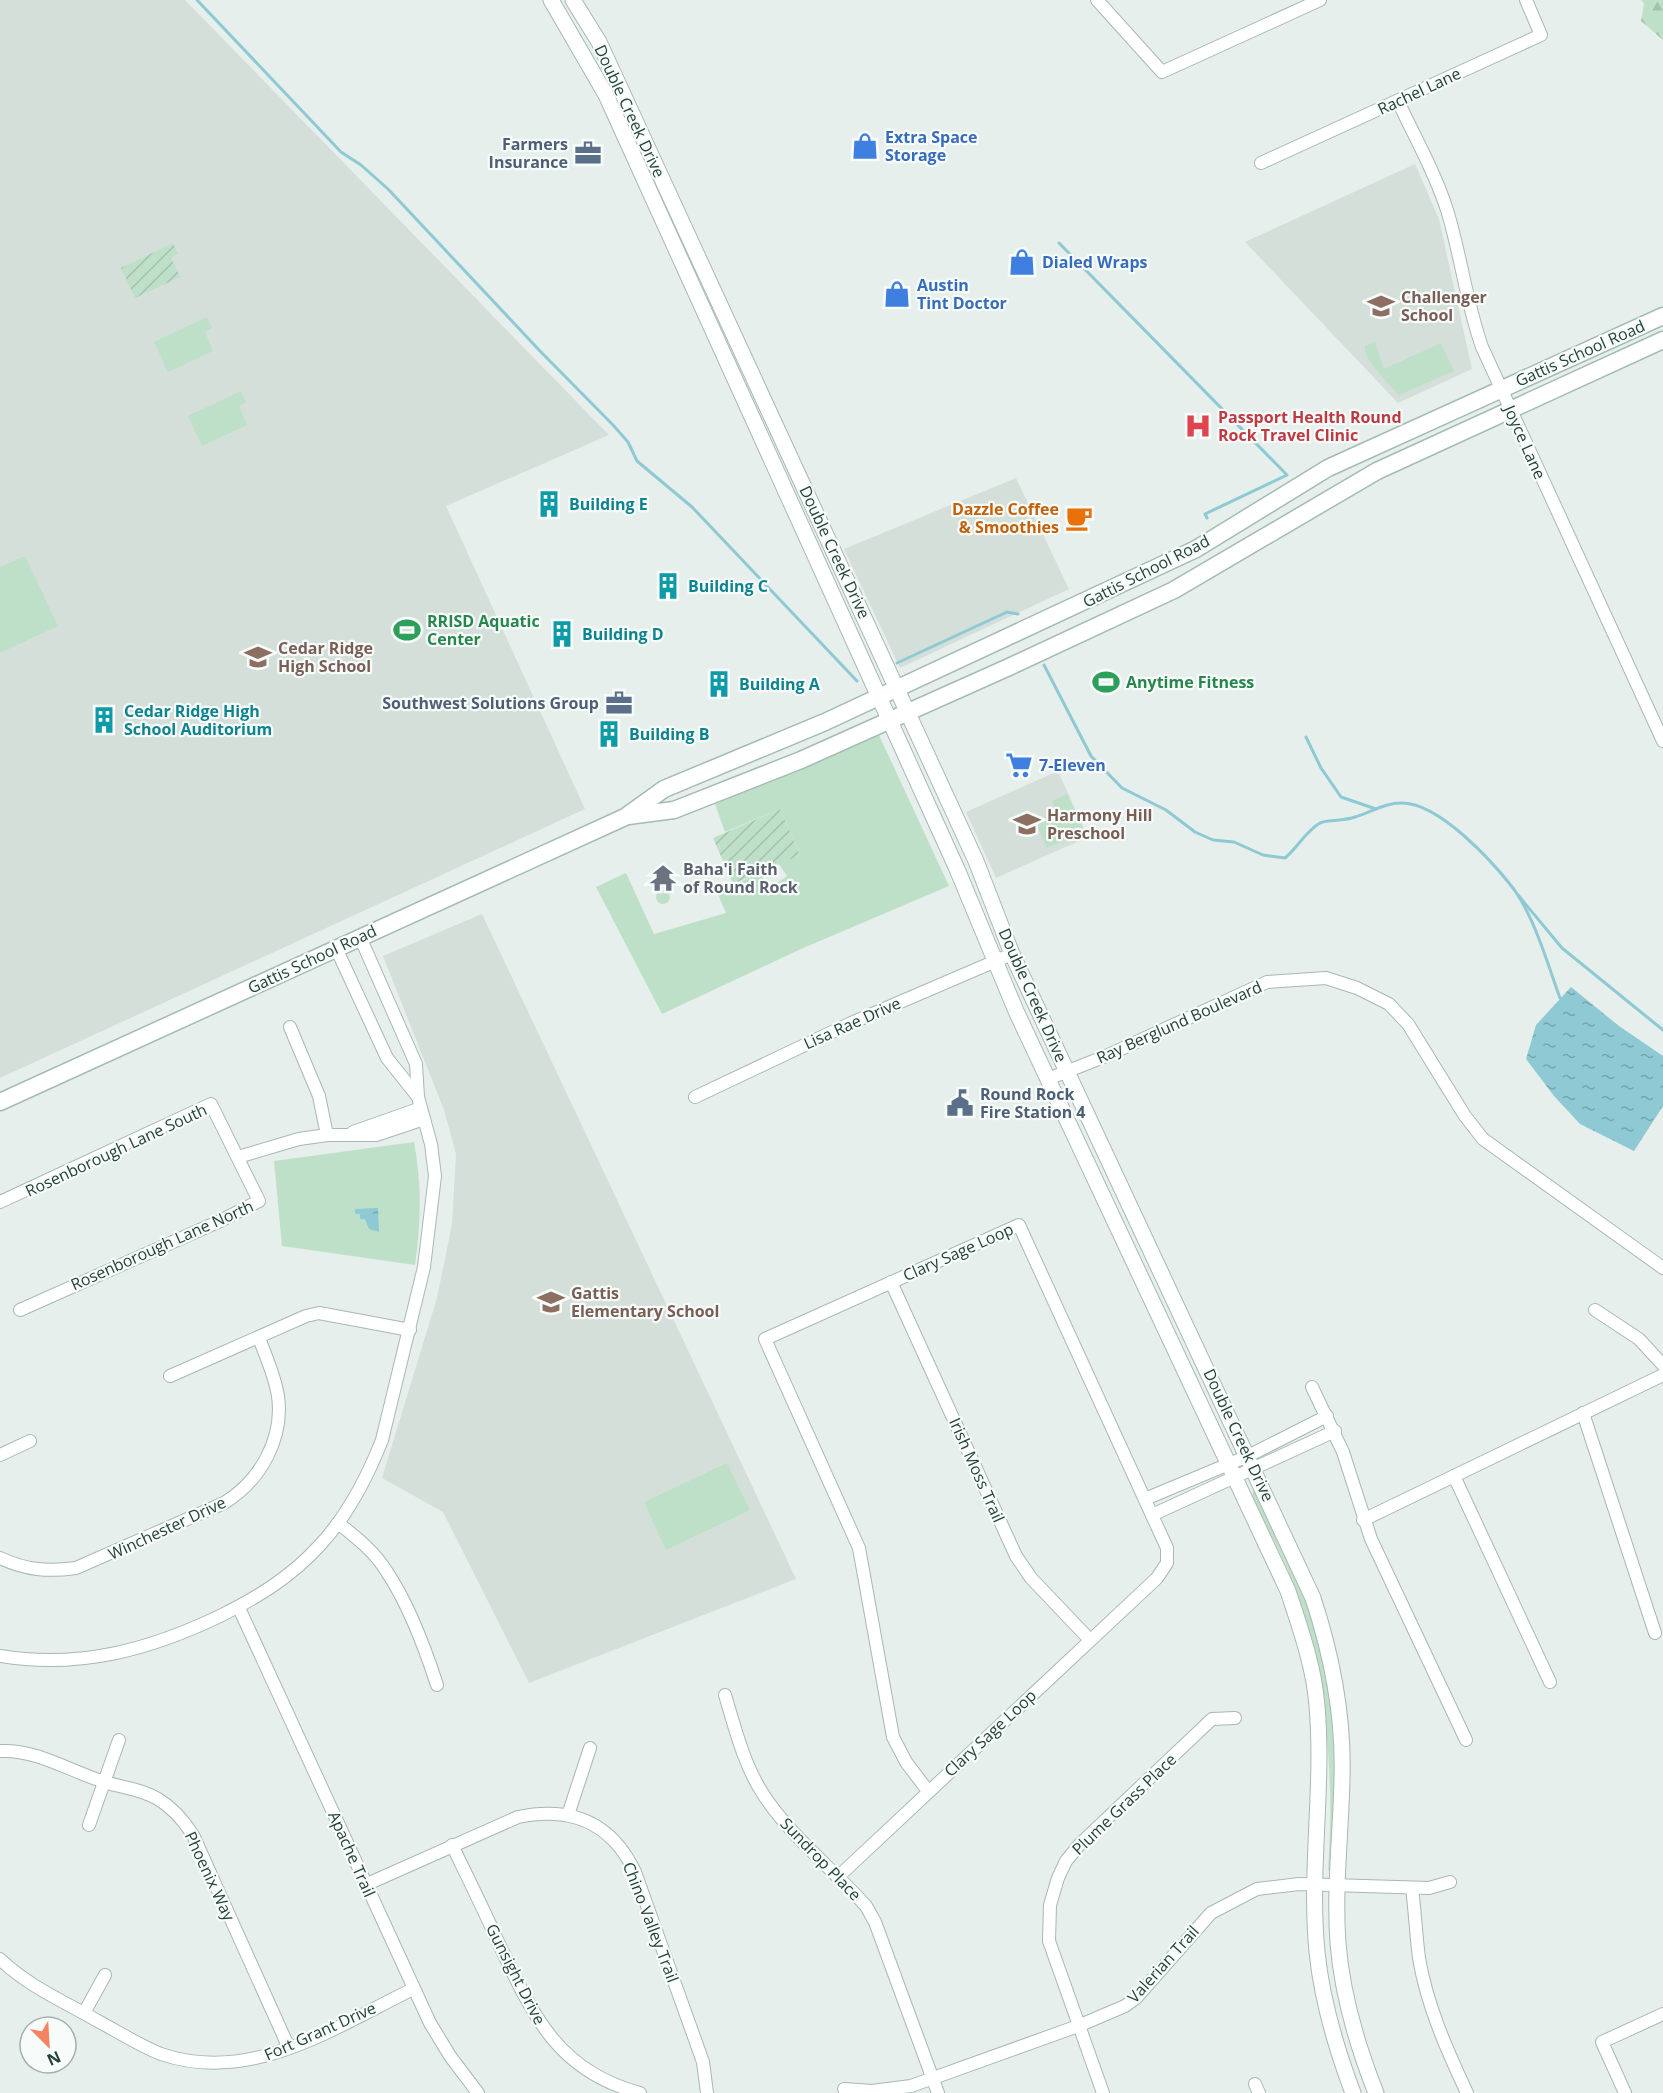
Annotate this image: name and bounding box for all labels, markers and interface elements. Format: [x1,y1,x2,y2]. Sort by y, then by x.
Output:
street label: Double Creek Drive [590,41,670,181]
street label: Rachel Lane [1374,62,1464,120]
place label: Extra Space Storage [885,126,978,166]
shop icon: Extra Space Storage [850,131,880,161]
place label: Farmers Insurance [489,133,568,173]
office icon: Farmers Insurance [573,138,603,168]
shop icon: Dialed Wraps [1007,247,1037,277]
place label: Dialed Wraps [1042,251,1148,273]
place label: Austin Tint Doctor [917,274,1007,314]
shop icon: Austin Tint Doctor [882,279,912,309]
place label: Challenger School [1401,286,1487,326]
school or university icon: Challenger School [1366,291,1396,321]
street label: Gattis School Road [1512,315,1648,391]
street label: Joyce Lane [1498,400,1551,482]
place label: Passport Health Round Rock Travel Clinic [1218,406,1402,446]
hospital icon: Passport Health Round Rock Travel Clinic [1183,411,1213,441]
street label: Double Creek Drive [795,482,875,622]
building icon: Building E [534,489,564,519]
place label: Building E [569,493,648,515]
place label: Dazzle Coffee & Smoothies [952,498,1059,538]
cafe icon: Dazzle Coffee & Smoothies [1064,503,1094,533]
street label: Gattis School Road [1079,530,1213,612]
building icon: Building C [653,571,683,601]
place label: Building C [688,575,768,597]
place label: RRISD Aquatic Center [427,610,540,650]
sports icon: RRISD Aquatic Center [392,615,422,645]
building icon: Building D [547,619,577,649]
place label: Building D [582,623,664,645]
place label: Cedar Ridge High School [278,637,373,677]
school or university icon: Cedar Ridge High School [243,642,273,672]
sports icon: Anytime Fitness [1091,667,1121,697]
building icon: Building A [704,669,734,699]
place label: Anytime Fitness [1126,671,1254,693]
place label: Building A [739,673,821,695]
office icon: Southwest Solutions Group [604,688,634,718]
place label: Southwest Solutions Group [382,692,599,714]
place label: Cedar Ridge High School Auditorium [124,700,272,740]
building icon: Cedar Ridge High School Auditorium [89,705,119,735]
building icon: Building B [594,719,624,749]
place label: Building B [629,723,710,745]
supermarket icon: 7-Eleven [1004,750,1034,780]
place label: 7-Eleven [1039,754,1106,776]
place label: Harmony Hill Preschool [1047,804,1152,844]
school or university icon: Harmony Hill Preschool [1012,809,1042,839]
place label: Baha'i Faith of Round Rock [683,858,798,898]
temple icon: Baha'i Faith of Round Rock [648,863,678,893]
street label: Gattis School Road [244,920,380,998]
street label: Double Creek Drive [994,925,1072,1065]
street label: Ray Berglund Boulevard [1093,976,1265,1068]
street label: Lisa Rae Drive [800,992,904,1054]
place label: Round Rock Fire Station 4 [980,1083,1086,1123]
public building icon: Round Rock Fire Station 4 [945,1088,975,1118]
street label: Rosenborough Lane South [22,1098,210,1202]
street label: Rosenborough Lane North [67,1195,257,1295]
street label: Clary Sage Loop [899,1218,1017,1286]
place label: Gattis Elementary School [571,1282,719,1322]
school or university icon: Gattis Elementary School [536,1287,566,1317]
street label: Double Creek Drive [1199,1365,1279,1505]
street label: Irish Moss Trail [944,1414,1010,1526]
street label: Winchester Drive [105,1491,229,1565]
street label: Clary Sage Loop [939,1685,1041,1781]
street label: Plume Grass Place [1067,1748,1181,1860]
street label: Apache Trail [323,1808,381,1900]
street label: Sundrop Place [776,1813,866,1905]
street label: Phoenix Way [180,1828,241,1925]
street label: Chino Valley Trail [618,1859,684,1985]
street label: Gunsight Drive [481,1920,551,2028]
street label: Valerian Trail [1122,1921,1204,2007]
street label: Fort Grant Drive [261,1997,379,2065]
north arrow [18,2015,78,2075]
text: N [44,2046,65,2071]

